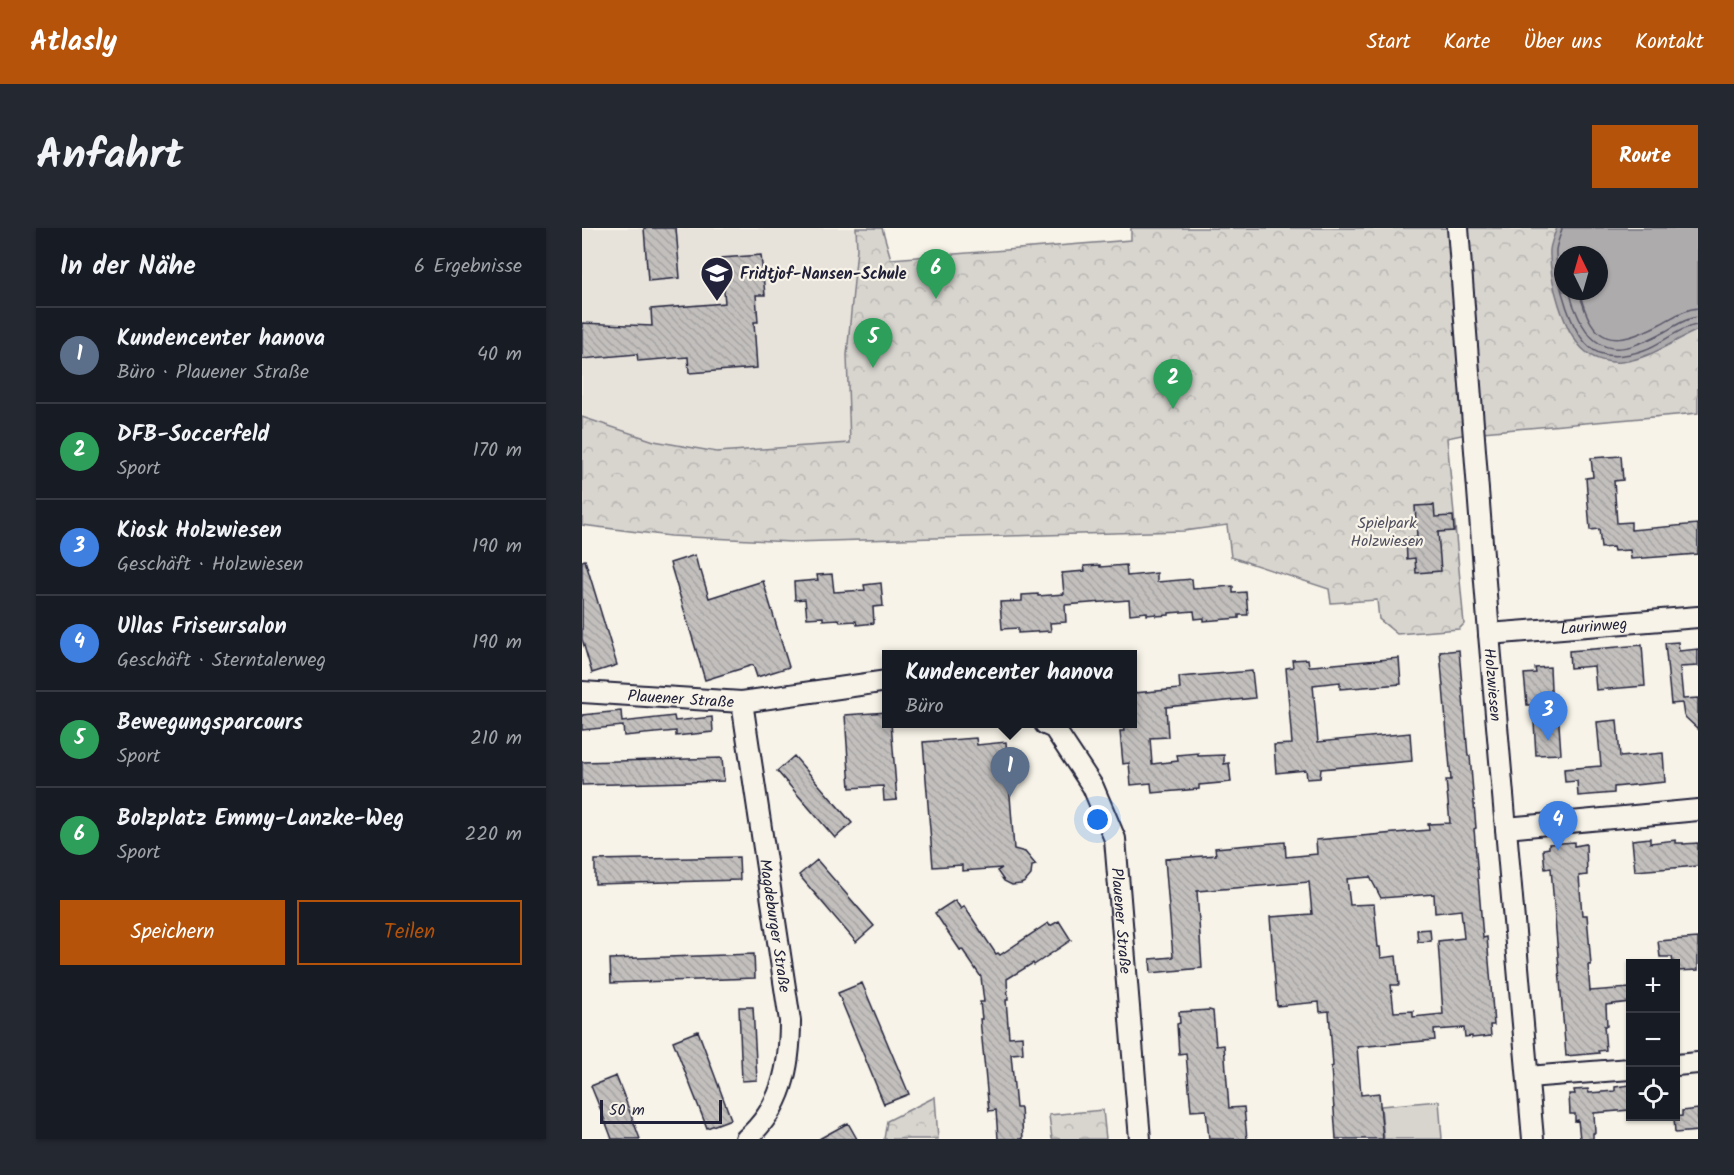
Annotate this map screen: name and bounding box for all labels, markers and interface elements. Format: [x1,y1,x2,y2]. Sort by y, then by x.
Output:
text: Atlasly [30,20,117,65]
text: Start [1366,26,1411,59]
text: Karte [1444,26,1490,59]
text: Über uns [1523,26,1602,59]
text: Kontakt [1635,26,1704,59]
text: Anfahrt [36,123,183,190]
button: Route [1592,125,1698,188]
text: In der Nähe [60,246,196,288]
north arrow [1554,246,1608,300]
pin: 6 [916,250,956,299]
text: 6 Ergebnisse [414,251,522,283]
school or university icon: Fridtjof-Nansen-Schule [699,255,735,302]
place label: Fridtjof-Nansen-Schule [740,262,907,287]
pin: 5 [854,318,892,368]
text: Kundencenter hanova [117,322,325,357]
text: 1 [76,339,83,371]
text: 40 m [477,339,522,371]
text: Büro · Plauener Straße [117,357,309,389]
pin: 2 [1154,360,1192,409]
text: DFB-Soccerfeld [117,418,269,453]
text: 2 [74,435,85,467]
text: 170 m [473,435,522,467]
text: Sport [117,453,161,485]
park label: Spielpark Holzwiesen [1350,511,1424,554]
text: Kiosk Holzwiesen [117,514,282,549]
text: 3 [74,531,85,563]
text: 190 m [472,531,522,563]
text: Geschäft · Holzwiesen [117,549,303,581]
text: Ullas Friseursalon [117,610,287,645]
street label: Laurinweg [1559,612,1628,642]
text: 4 [74,627,85,659]
text: 190 m [472,627,522,659]
text: Geschäft · Sterntalerweg [117,645,326,677]
street label: Holzwiesen [1476,647,1508,722]
popup [882,650,1137,728]
text: Kundencenter hanova [905,656,1114,691]
street label: Plauener Straße [627,684,735,715]
text: Büro [905,691,943,723]
pin: 3 [1528,692,1568,741]
text: Bewegungsparcours [117,706,303,741]
text: 5 [74,723,85,755]
text: 210 m [470,723,522,755]
text: Sport [117,741,161,773]
pin: 1 [990,748,1030,797]
text: Bolzplatz Emmy-Lanzke-Weg [117,802,404,837]
pin: 4 [1538,802,1578,851]
your location [1083,805,1112,834]
text: 6 [74,819,85,851]
text: 220 m [465,819,522,851]
text: Sport [117,837,161,869]
street label: Magdeburger Straße [752,857,797,994]
street label: Plauener Straße [1103,867,1137,975]
button: Speichern [60,900,285,965]
button: Teilen [297,900,522,965]
map controls [1626,959,1680,1121]
button: + [1626,959,1680,1013]
button: − [1626,1013,1680,1067]
button: locate [1626,1067,1680,1121]
scale bar [600,1097,722,1124]
text: 50 m [609,1098,645,1123]

